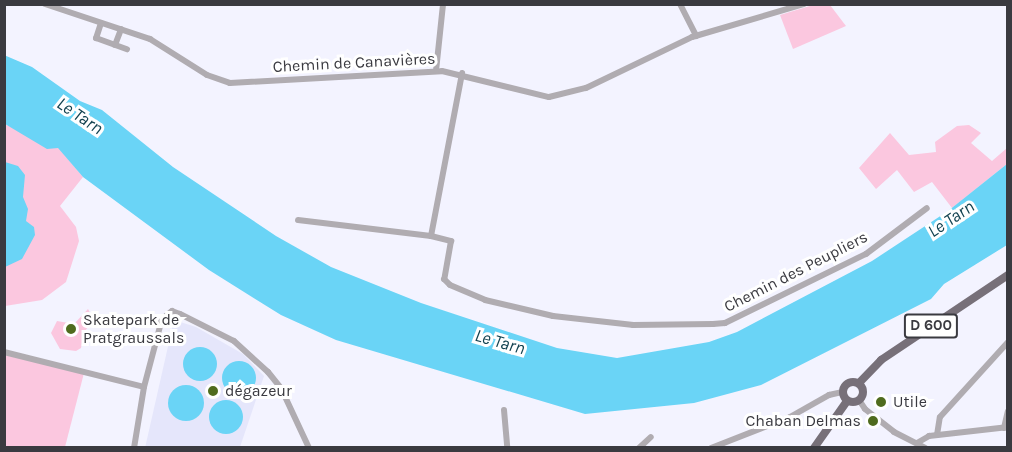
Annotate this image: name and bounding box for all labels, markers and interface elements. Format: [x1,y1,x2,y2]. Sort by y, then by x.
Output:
street label: Chemin de Canavières [272,49,436,77]
water label: Le Tarn [53,93,107,139]
water label: Le Tarn [924,196,978,242]
street label: Chemin des Peupliers [721,227,871,317]
place label: Skatepark de Pratgraussals [83,310,184,348]
road number: D 600 [902,314,960,338]
marker: Skatepark de Pratgraussals [64,322,78,336]
water label: Le Tarn [472,325,528,359]
place label: dégazeur [225,381,292,401]
marker: dégazeur [206,384,220,398]
place label: Utile [893,392,927,412]
marker: Utile [874,395,888,409]
place label: Chaban Delmas [746,411,861,431]
marker: Chaban Delmas [866,414,880,428]

